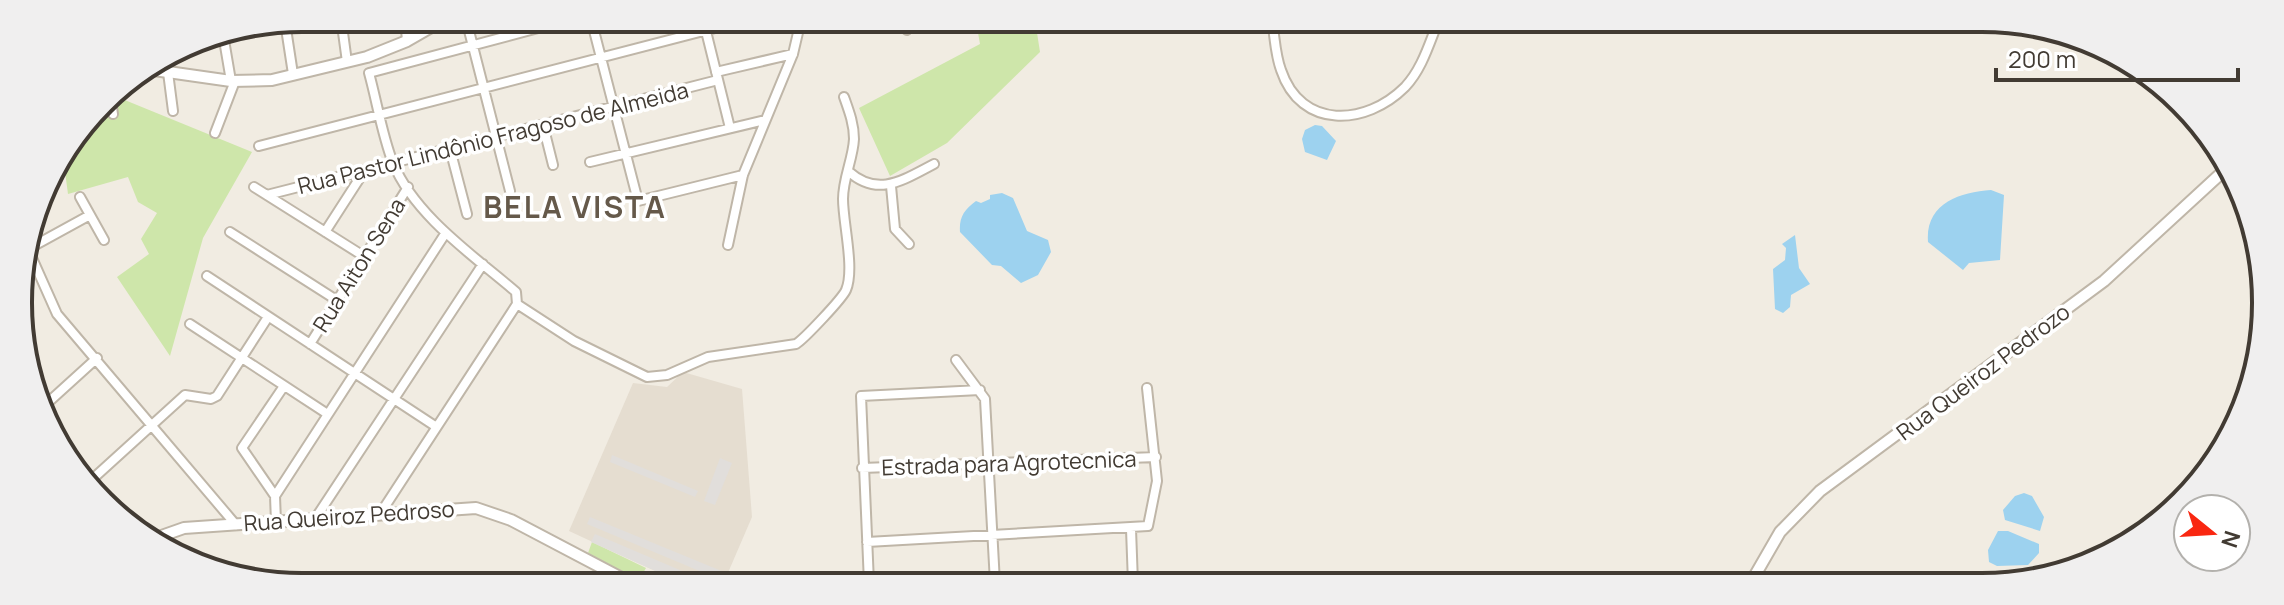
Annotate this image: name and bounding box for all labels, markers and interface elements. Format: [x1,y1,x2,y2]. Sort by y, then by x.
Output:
scale bar [1996,32,2238,82]
text: 200 m [2008,42,2076,75]
street label: Rua Pastor Lindônio Fragoso de Almeida [294,75,692,201]
district label: BELA VISTA [483,186,667,227]
street label: Rua Aiton Sena [306,192,412,338]
street label: Rua Queiroz Pedrozo [1890,297,2076,447]
street label: Estrada para Agrotecnica [881,444,1137,482]
north arrow [2172,493,2252,573]
street label: Rua Queiroz Pedroso [243,494,455,538]
text: N [2214,527,2248,551]

